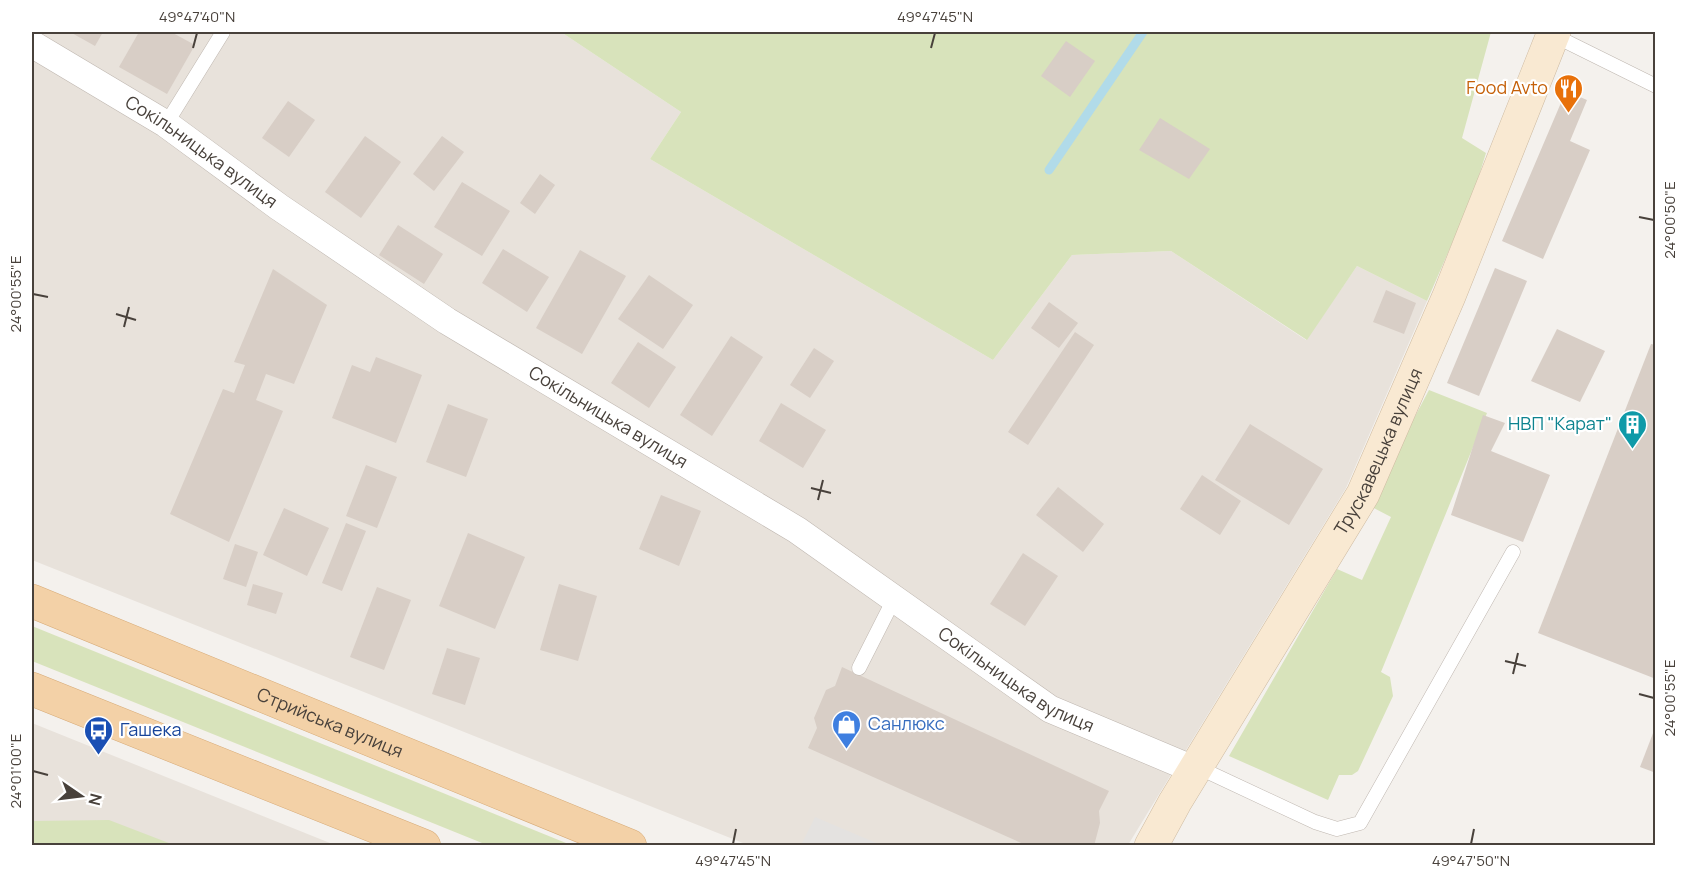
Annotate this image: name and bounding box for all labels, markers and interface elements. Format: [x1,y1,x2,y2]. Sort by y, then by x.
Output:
text: 49°47'40"N [159,6,235,27]
text: 49°47'45"N [897,6,973,27]
restaurant icon: Food Avto [1553,72,1585,114]
place label: Food Avto [1466,75,1548,99]
street label: Сокільницька вулиця [121,89,283,213]
text: 24°00'50"E [1659,181,1680,259]
text: 24°00'55"E [5,255,26,333]
street label: Сокільницька вулиця [525,360,693,473]
street label: Трускавецька вулиця [1328,364,1427,539]
building icon: НВП "Карат" [1617,408,1649,450]
place label: НВП "Карат" [1508,411,1612,435]
street label: Сокільницька вулиця [934,621,1098,737]
text: 24°00'55"E [1659,659,1680,737]
street label: Стрийська вулиця [254,682,407,763]
shop icon: Санлюкс [831,708,863,750]
place label: Санлюкс [868,711,945,735]
bus stop icon: Гашека [83,714,115,756]
place label: Гашека [120,717,181,741]
text: 24°01'00"E [5,734,26,808]
north arrow [51,766,111,826]
text: N [83,791,108,808]
text: 49°47'45"N [695,850,771,871]
text: 49°47'50"N [1432,850,1510,871]

